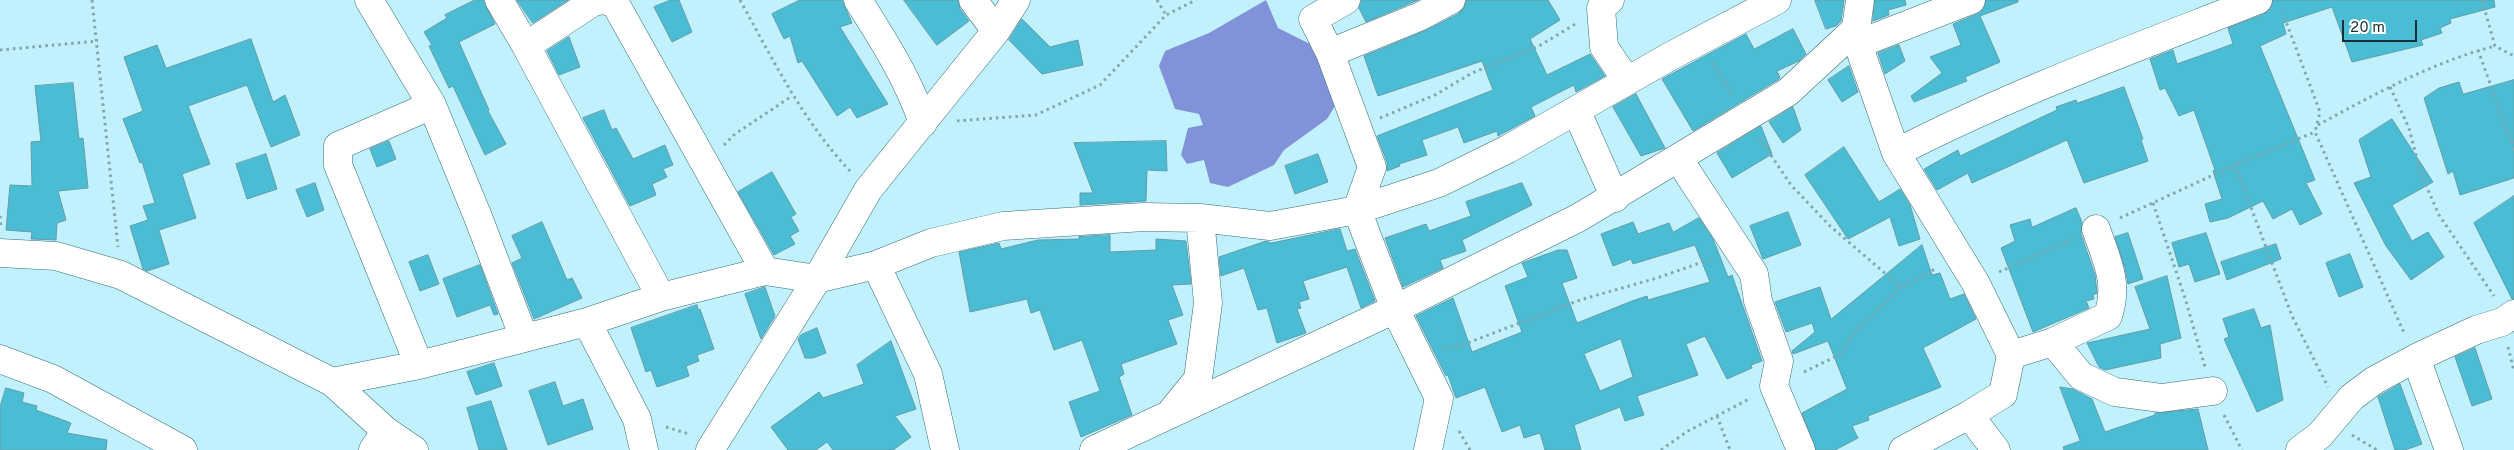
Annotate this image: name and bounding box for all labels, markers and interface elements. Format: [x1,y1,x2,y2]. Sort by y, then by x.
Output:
scale bar [2344,10,2419,42]
text: 20 m [2350,19,2385,38]

